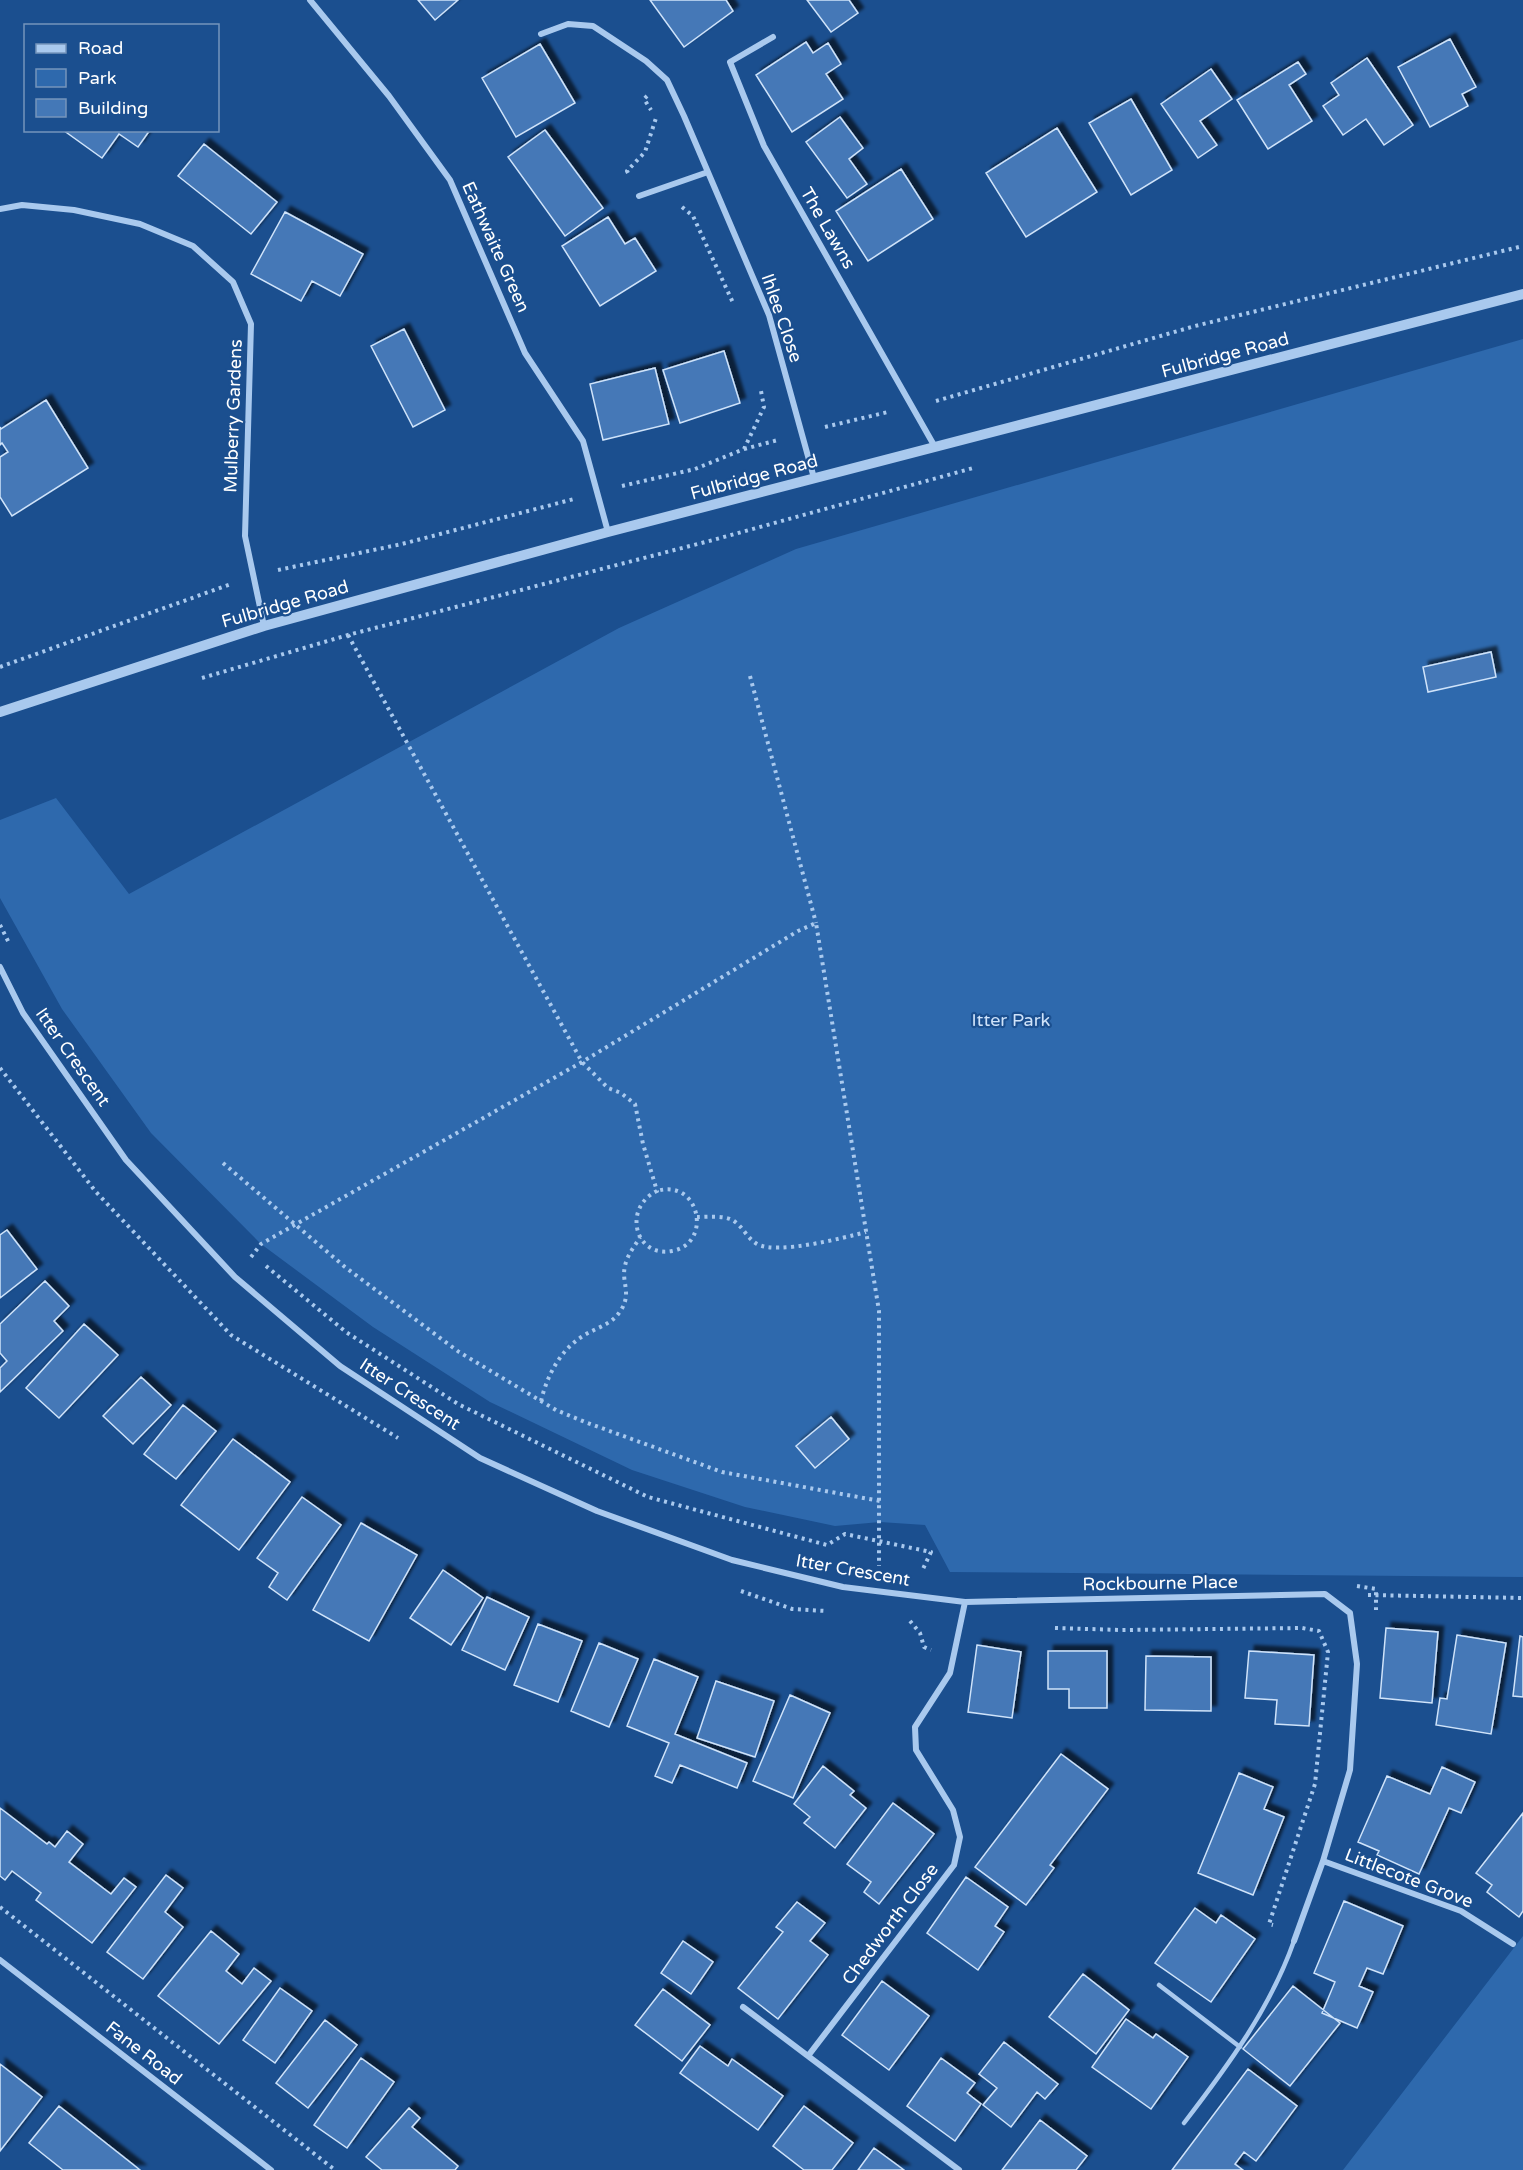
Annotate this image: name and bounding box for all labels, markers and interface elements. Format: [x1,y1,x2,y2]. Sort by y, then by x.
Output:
legend [24,24,219,132]
text: Road [78,37,123,59]
text: Park [78,67,117,89]
text: Building [78,97,148,119]
street label: Eathwaite Green [457,178,535,316]
street label: The Lawns [796,183,860,273]
street label: Ihlee Close [757,271,807,365]
street label: Fulbridge Road [1159,327,1291,383]
street label: Mulberry Gardens [219,339,247,493]
street label: Fulbridge Road [688,449,820,505]
street label: Fulbridge Road [219,575,351,633]
street label: Itter Crescent [31,1003,115,1111]
park label: Itter Park [972,1009,1051,1031]
street label: Itter Crescent [356,1353,465,1435]
street label: Itter Crescent [794,1549,912,1591]
street label: Rockbourne Place [1082,1571,1238,1595]
street label: Littlecote Grove [1342,1843,1476,1913]
street label: Chedworth Close [837,1859,943,1989]
street label: Fane Road [101,2016,187,2090]

